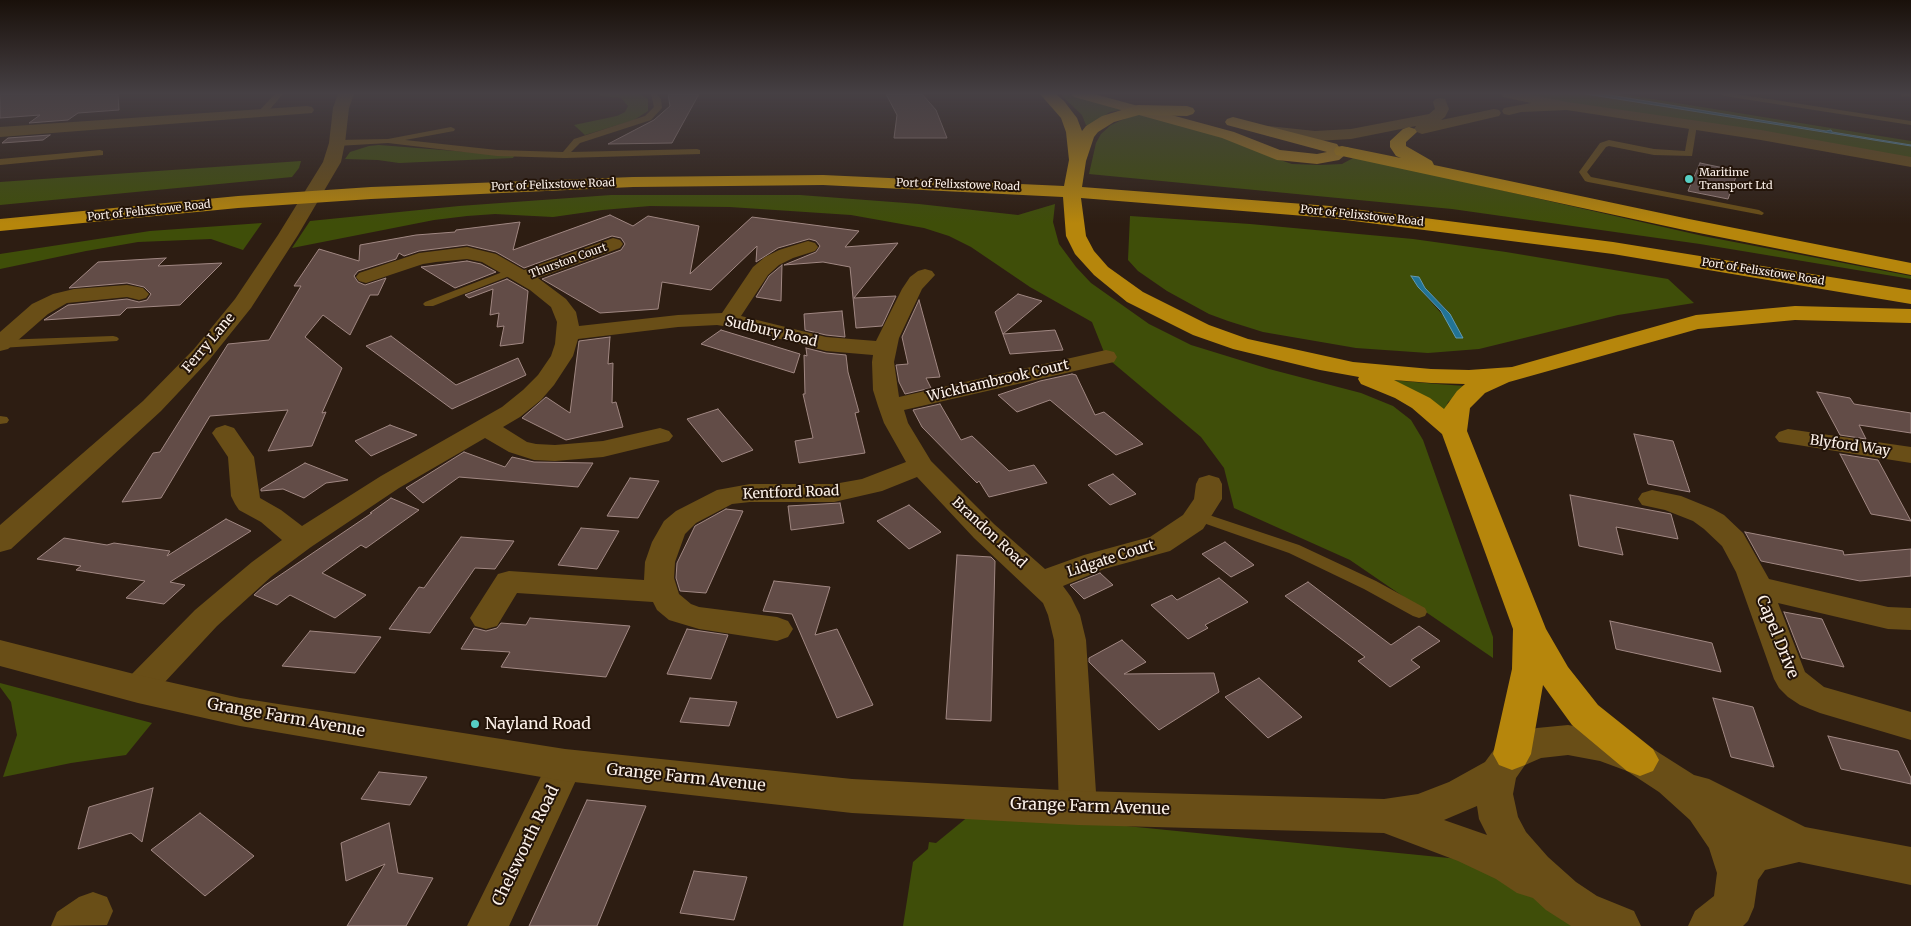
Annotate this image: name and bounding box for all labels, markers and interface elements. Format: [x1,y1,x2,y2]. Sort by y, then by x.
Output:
place label: Maritime Transport Ltd [1699,166,1773,192]
marker: Maritime Transport Ltd [1683,173,1695,185]
street label: Port of Felixstowe Road [491,176,615,194]
street label: Port of Felixstowe Road [896,176,1020,194]
street label: Port of Felixstowe Road [87,198,211,224]
street label: Port of Felixstowe Road [1300,203,1424,229]
street label: Thurston Court [527,241,609,281]
street label: Port of Felixstowe Road [1701,256,1825,288]
street label: Ferry Lane [179,310,239,376]
street label: Sudbury Road [723,313,819,351]
street label: Wickhambrook Court [925,356,1071,406]
street label: Blyford Way [1809,432,1891,460]
street label: Kentford Road [742,483,840,503]
street label: Brandon Road [948,494,1030,572]
street label: Lidgate Court [1065,537,1157,581]
street label: Capel Drive [1752,593,1802,681]
street label: Grange Farm Avenue [206,695,366,741]
place label: Nayland Road [485,714,591,734]
marker: Nayland Road [469,718,481,730]
street label: Grange Farm Avenue [606,760,766,796]
street label: Chelsworth Road [489,783,563,909]
street label: Grange Farm Avenue [1010,795,1170,819]

